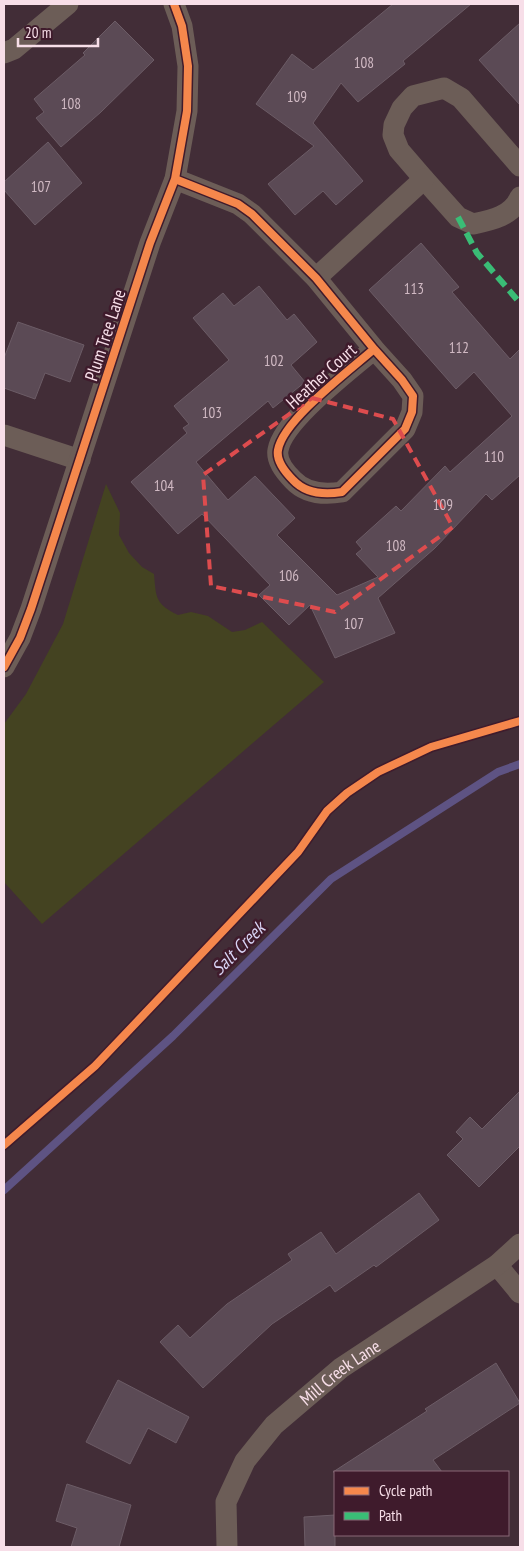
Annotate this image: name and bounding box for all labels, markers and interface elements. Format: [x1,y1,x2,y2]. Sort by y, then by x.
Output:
scale bar [18,15,98,47]
text: 20 m [25,23,51,42]
house number: 108 [354,53,374,72]
house number: 109 [287,87,307,106]
house number: 108 [61,94,81,113]
house number: 107 [31,177,51,196]
house number: 113 [404,279,424,298]
street label: Plum Tree Lane [79,286,131,384]
street label: Heather Court [281,338,361,414]
house number: 112 [449,338,469,357]
house number: 102 [264,351,284,370]
house number: 103 [202,403,222,422]
house number: 110 [484,447,504,466]
house number: 104 [154,476,174,495]
house number: 109 [433,495,453,514]
house number: 108 [386,536,406,555]
house number: 106 [279,566,299,585]
house number: 107 [344,614,364,633]
water label: Salt Creek [206,914,272,980]
street label: Mill Creek Lane [295,1334,384,1410]
legend [334,1471,509,1536]
text: Cycle path [379,1481,432,1500]
text: Path [379,1506,402,1525]

